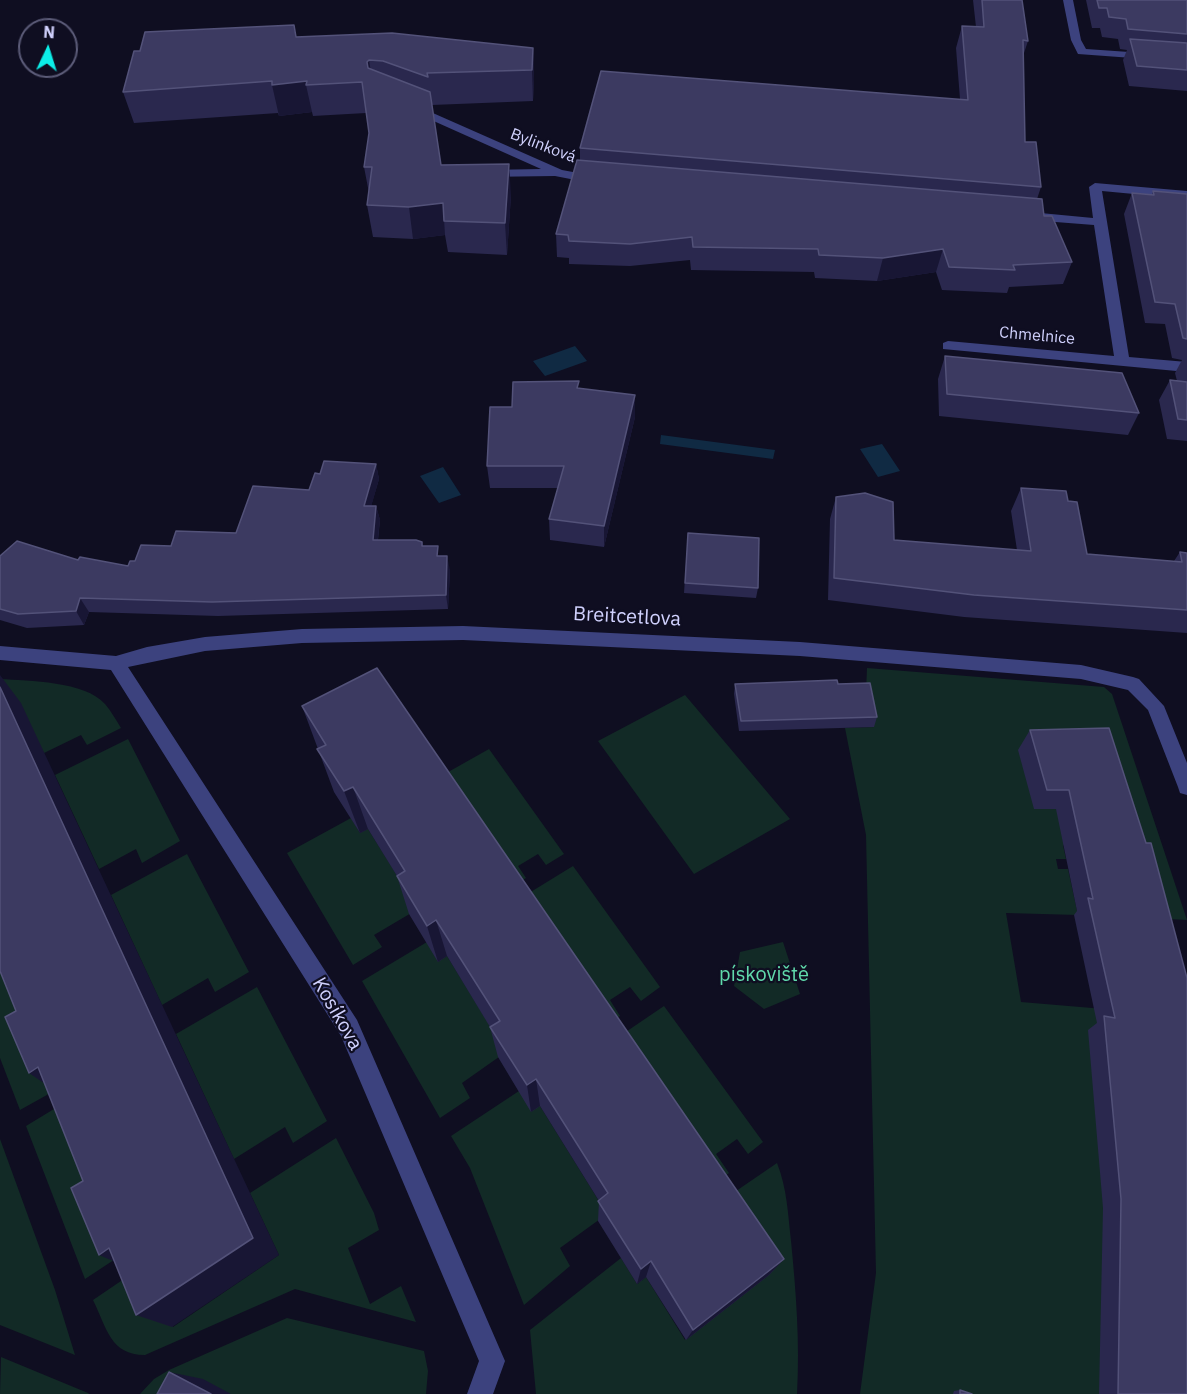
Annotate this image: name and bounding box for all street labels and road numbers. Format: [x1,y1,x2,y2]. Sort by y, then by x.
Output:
street label: Bylinková [507,125,579,167]
street label: Chmelnice [998,323,1076,349]
street label: Breitcetlova [572,602,682,632]
street label: Kosíkova [307,973,367,1055]

